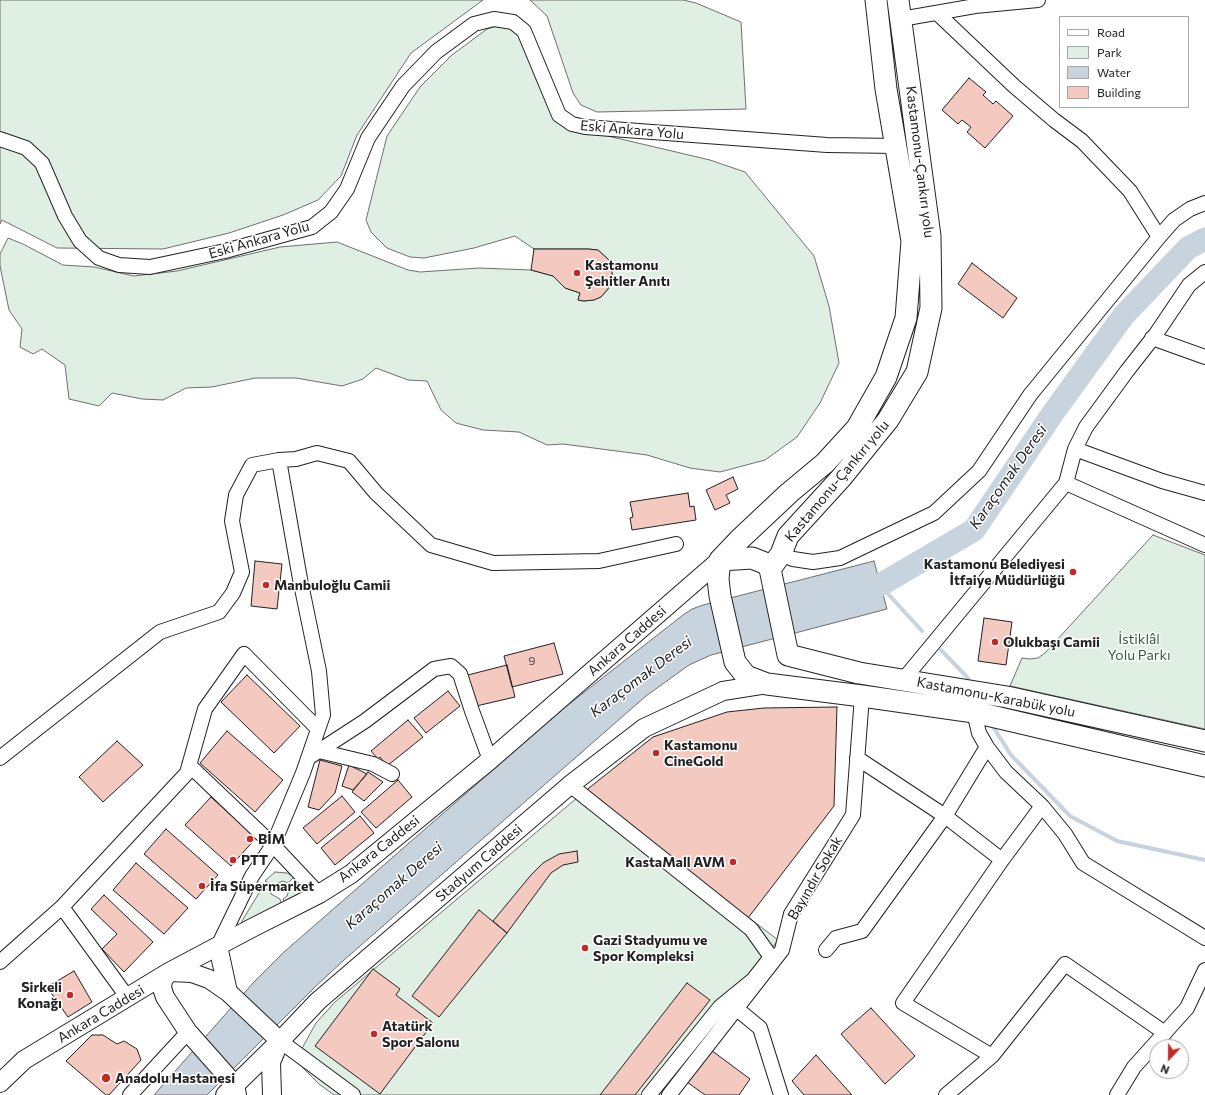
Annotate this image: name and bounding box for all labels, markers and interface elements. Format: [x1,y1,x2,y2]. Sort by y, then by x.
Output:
legend [1059,16,1189,108]
text: Road [1097,25,1125,39]
text: Park [1097,45,1122,59]
text: Water [1097,65,1131,79]
street label: Kastamonu-Çankırı yolu [902,85,938,239]
text: Building [1097,85,1141,99]
street label: Eski Ankara Yolu [579,117,685,143]
street label: Eski Ankara Yolu [207,218,311,262]
place label: Kastamonu Şehitler Anıtı [585,257,670,290]
marker: Kastamonu Şehitler Anıtı [572,268,582,278]
street label: Kastamonu-Çankırı yolu [781,417,893,545]
water label: Karaçomak Deresi [965,421,1051,533]
place label: Kastamonu Belediyesi İtfaiye Müdürlüğü [924,556,1065,588]
marker: Kastamonu Belediyesi İtfaiye Müdürlüğü [1068,567,1078,577]
place label: Manbuloğlu Camii [274,577,390,593]
marker: Manbuloğlu Camii [261,580,271,590]
street label: Ankara Caddesi [584,602,670,680]
park label: İstiklâl Yolu Parkı [1107,631,1171,664]
water label: Karaçomak Deresi [586,633,696,721]
place label: Olukbaşı Camii [1003,634,1100,650]
marker: Olukbaşı Camii [990,637,1000,647]
house number: 9 [528,654,536,668]
street label: Kastamonu-Karabük yolu [915,673,1077,721]
place label: Kastamonu CineGold [664,737,738,770]
marker: Kastamonu CineGold [651,748,661,758]
street label: Ankara Caddesi [335,812,423,886]
street label: Stadyum Caddesi [432,821,526,905]
place label: BİM [258,831,285,847]
street label: Bayındır Sokak [784,833,846,923]
marker: BİM [245,834,255,844]
water label: Karaçomak Deresi [342,839,446,933]
place label: PTT [241,852,268,868]
place label: KastaMall AVM [625,854,725,870]
marker: PTT [228,855,238,865]
marker: KastaMall AVM [728,857,738,867]
place label: İfa Süpermarket [210,878,314,894]
marker: İfa Süpermarket [197,881,207,891]
place label: Gazi Stadyumu ve Spor Kompleksi [593,932,707,964]
marker: Gazi Stadyumu ve Spor Kompleksi [580,943,590,953]
place label: Sirkeli Konağı [17,979,62,1012]
street label: Ankara Caddesi [54,981,148,1047]
marker: Sirkeli Konağı [65,990,75,1000]
place label: Atatürk Spor Salonu [382,1018,460,1050]
marker: Atatürk Spor Salonu [369,1029,379,1039]
north arrow [1149,1039,1189,1079]
text: N [1158,1062,1171,1077]
place label: Anadolu Hastanesi [115,1070,235,1086]
marker: Anadolu Hastanesi [100,1072,112,1084]

